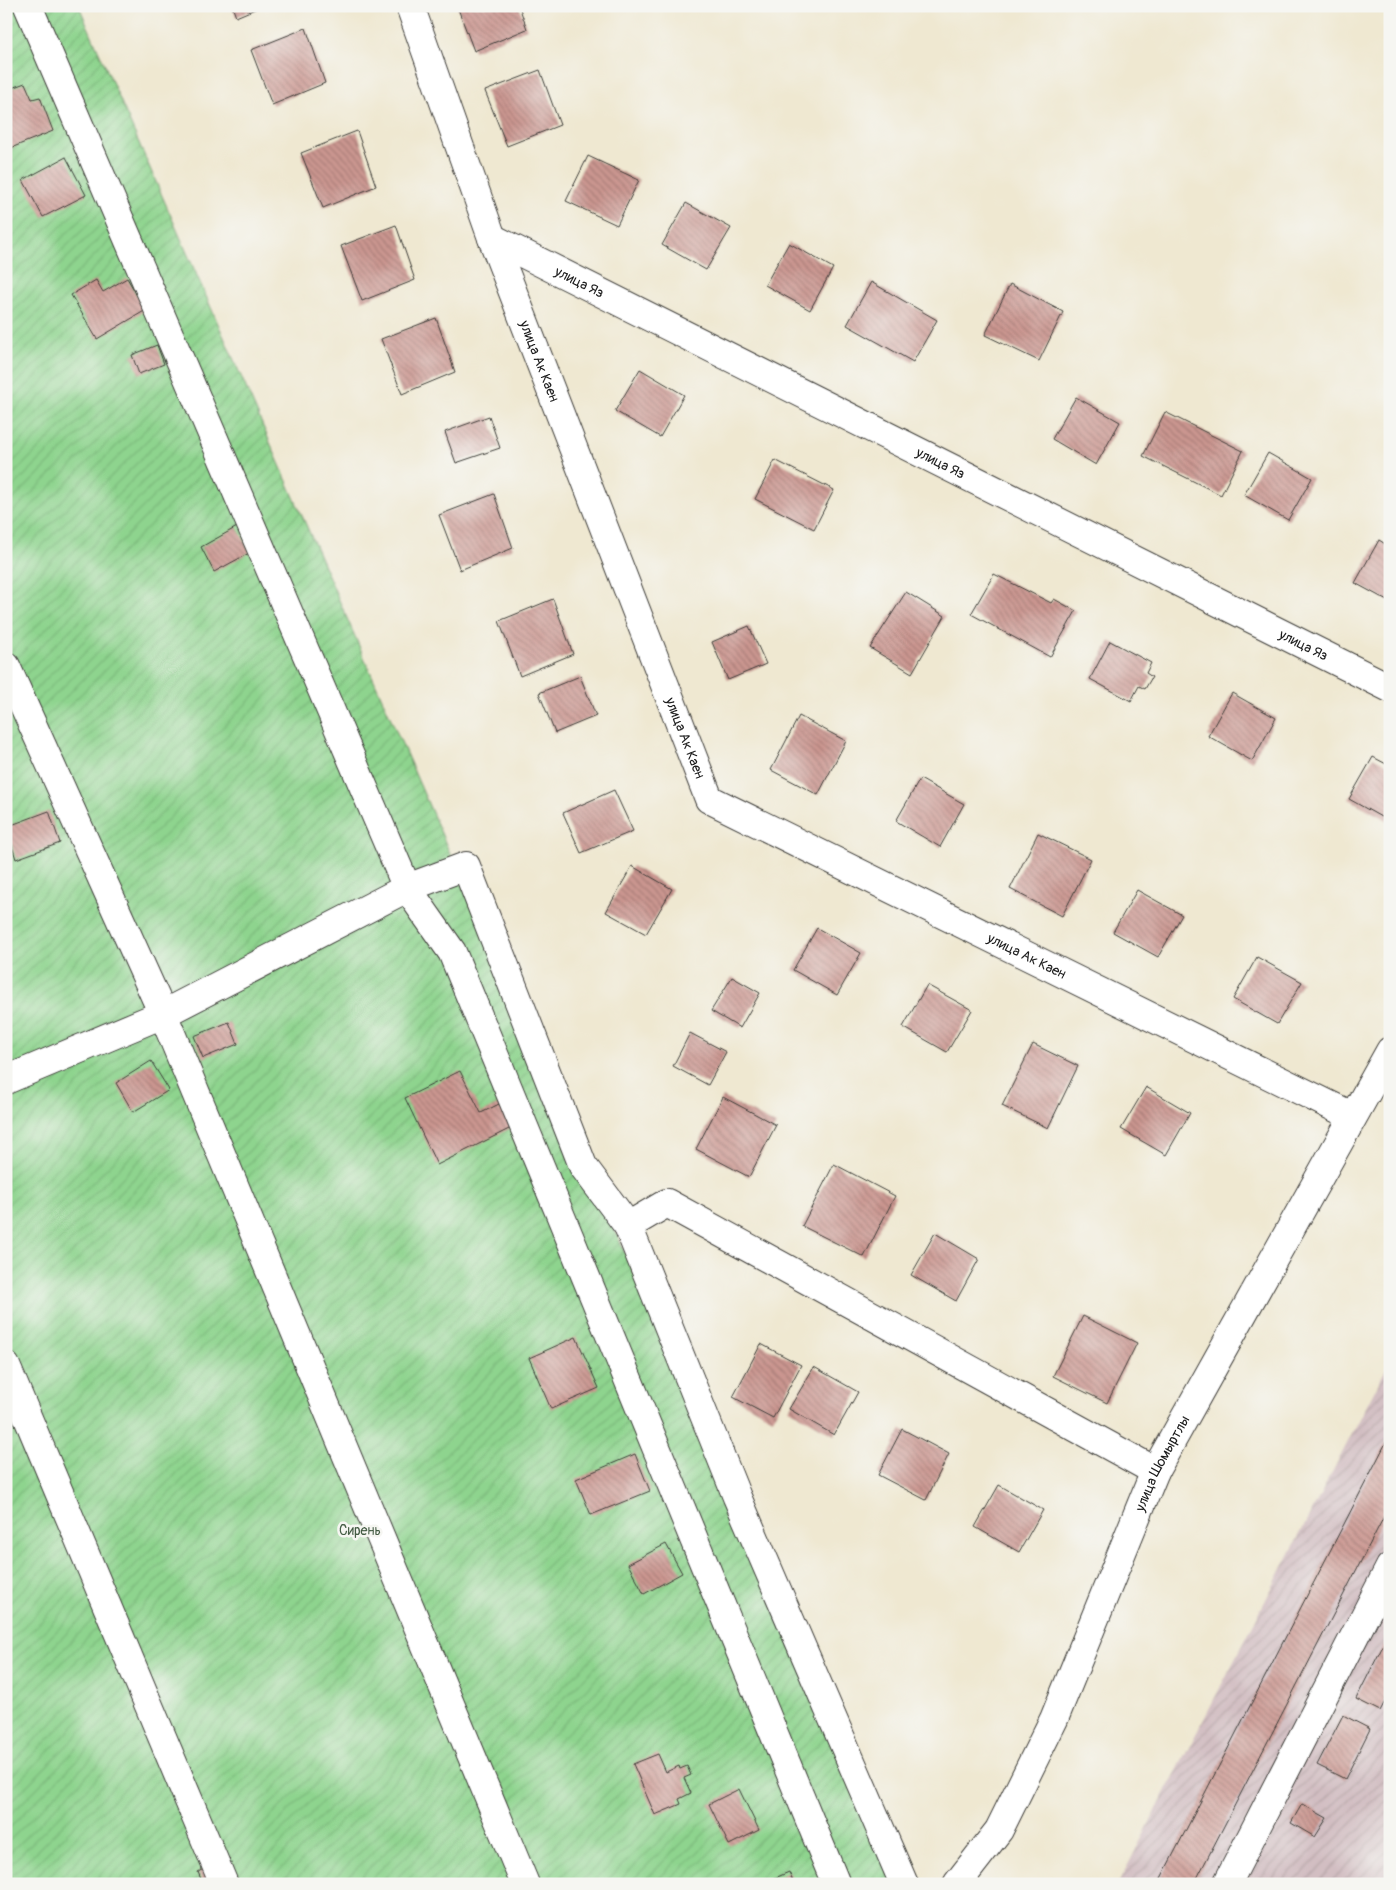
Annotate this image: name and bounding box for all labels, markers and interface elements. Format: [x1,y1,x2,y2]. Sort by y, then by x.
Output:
street label: улица Яз [551,262,607,301]
street label: улица Ак Каен [516,317,563,404]
street label: улица Яз [912,443,968,482]
street label: улица Яз [1275,625,1331,664]
street label: улица Ак Каен [662,694,709,781]
street label: улица Ак Каен [984,929,1069,982]
street label: улица Шомыртлы [1131,1412,1193,1515]
park label: Сирень [339,1522,381,1539]

